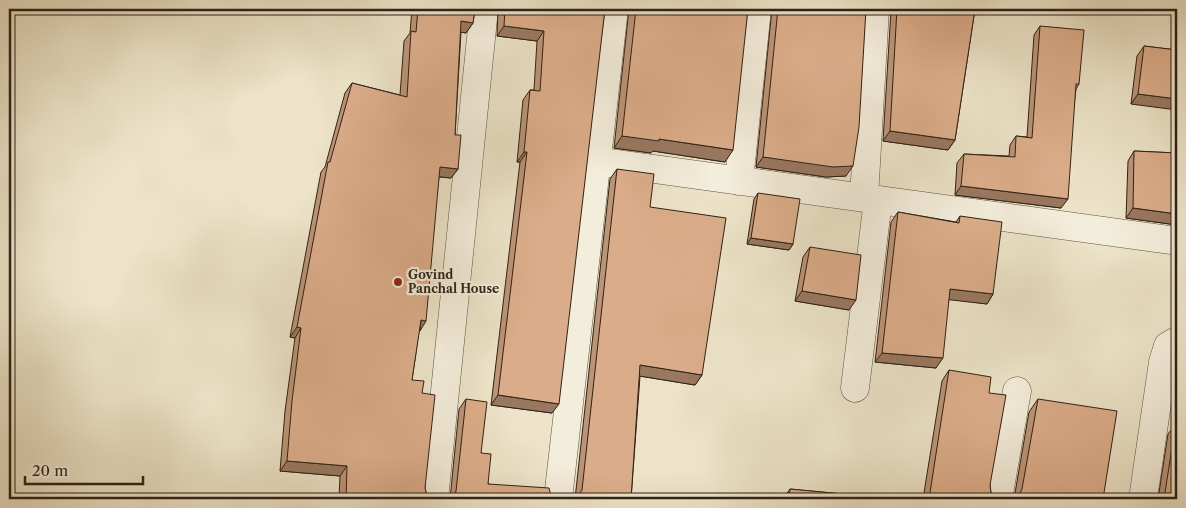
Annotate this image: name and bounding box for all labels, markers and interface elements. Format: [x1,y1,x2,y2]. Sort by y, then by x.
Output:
place label: Govind Panchal House [408,267,499,296]
marker: Govind Panchal House [392,276,404,288]
scale bar [25,453,142,485]
text: 20 m [32,461,68,480]

